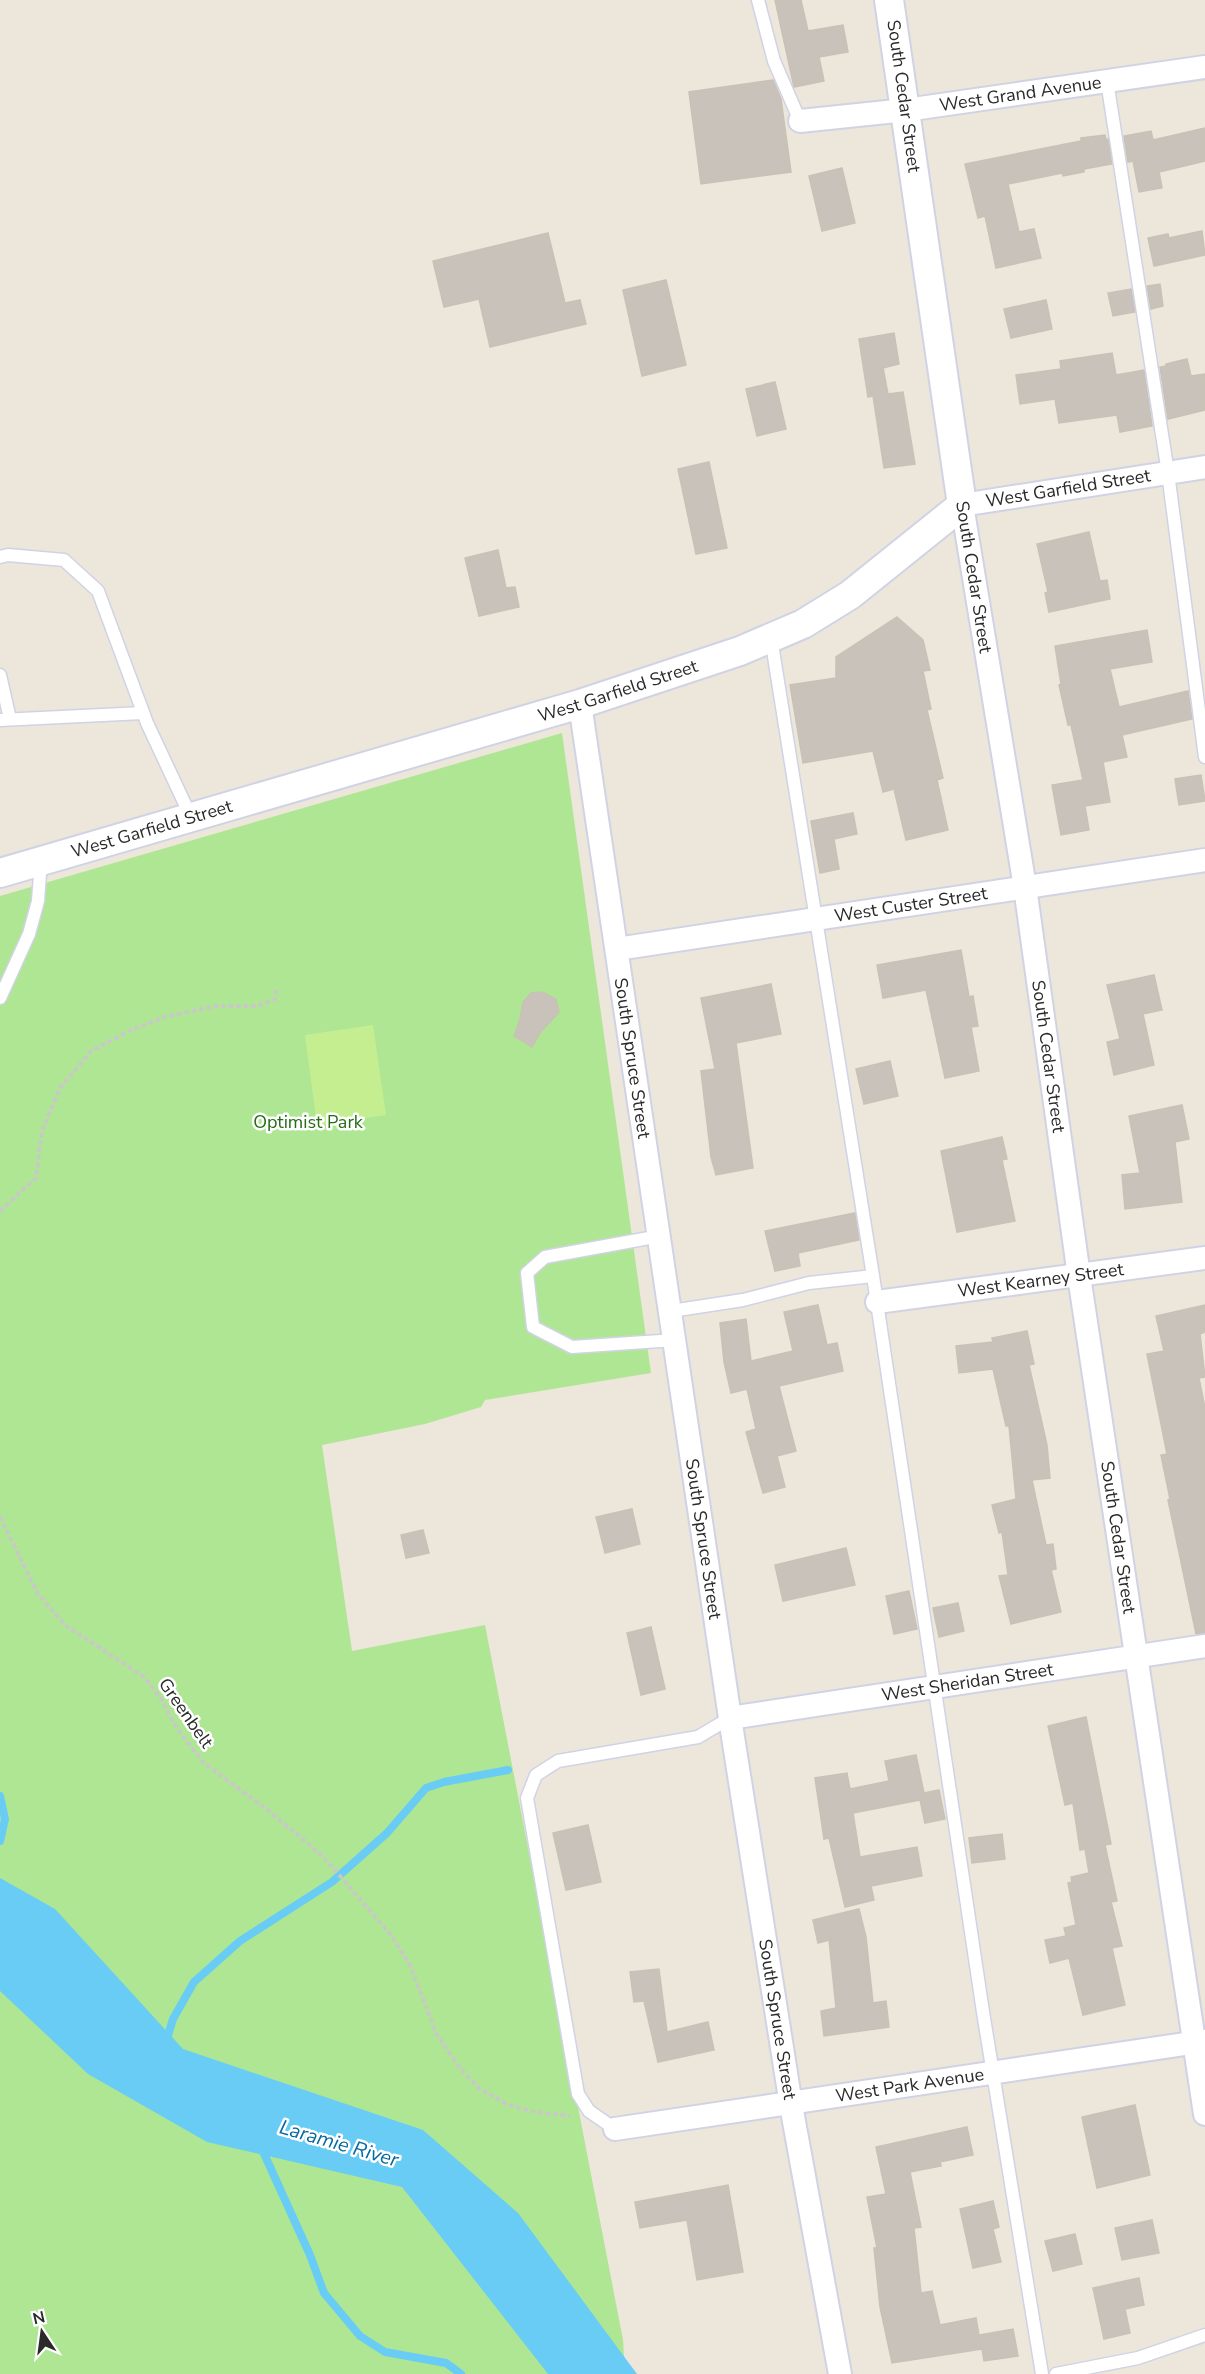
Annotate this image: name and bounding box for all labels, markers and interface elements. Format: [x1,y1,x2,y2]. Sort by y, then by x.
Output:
street label: South Cedar Street [881,18,927,174]
street label: West Grand Avenue [938,70,1103,117]
street label: West Garfield Street [984,463,1153,513]
street label: South Cedar Street [950,499,998,655]
street label: West Garfield Street [535,654,701,728]
street label: West Garfield Street [68,794,236,864]
street label: West Custer Street [832,881,990,928]
street label: South Spruce Street [609,976,656,1141]
street label: South Cedar Street [1026,978,1071,1135]
park label: Optimist Park [253,1110,364,1134]
street label: West Kearney Street [956,1257,1126,1303]
street label: South Spruce Street [680,1457,727,1622]
street label: South Cedar Street [1095,1459,1142,1616]
street label: West Sheridan Street [880,1657,1056,1707]
street label: Greenbelt [153,1673,219,1753]
street label: South Spruce Street [753,1937,802,2102]
street label: West Park Avenue [834,2062,986,2108]
water label: Laramie River [276,2114,402,2174]
north arrow [12,2302,72,2362]
text: N [31,2306,47,2330]

